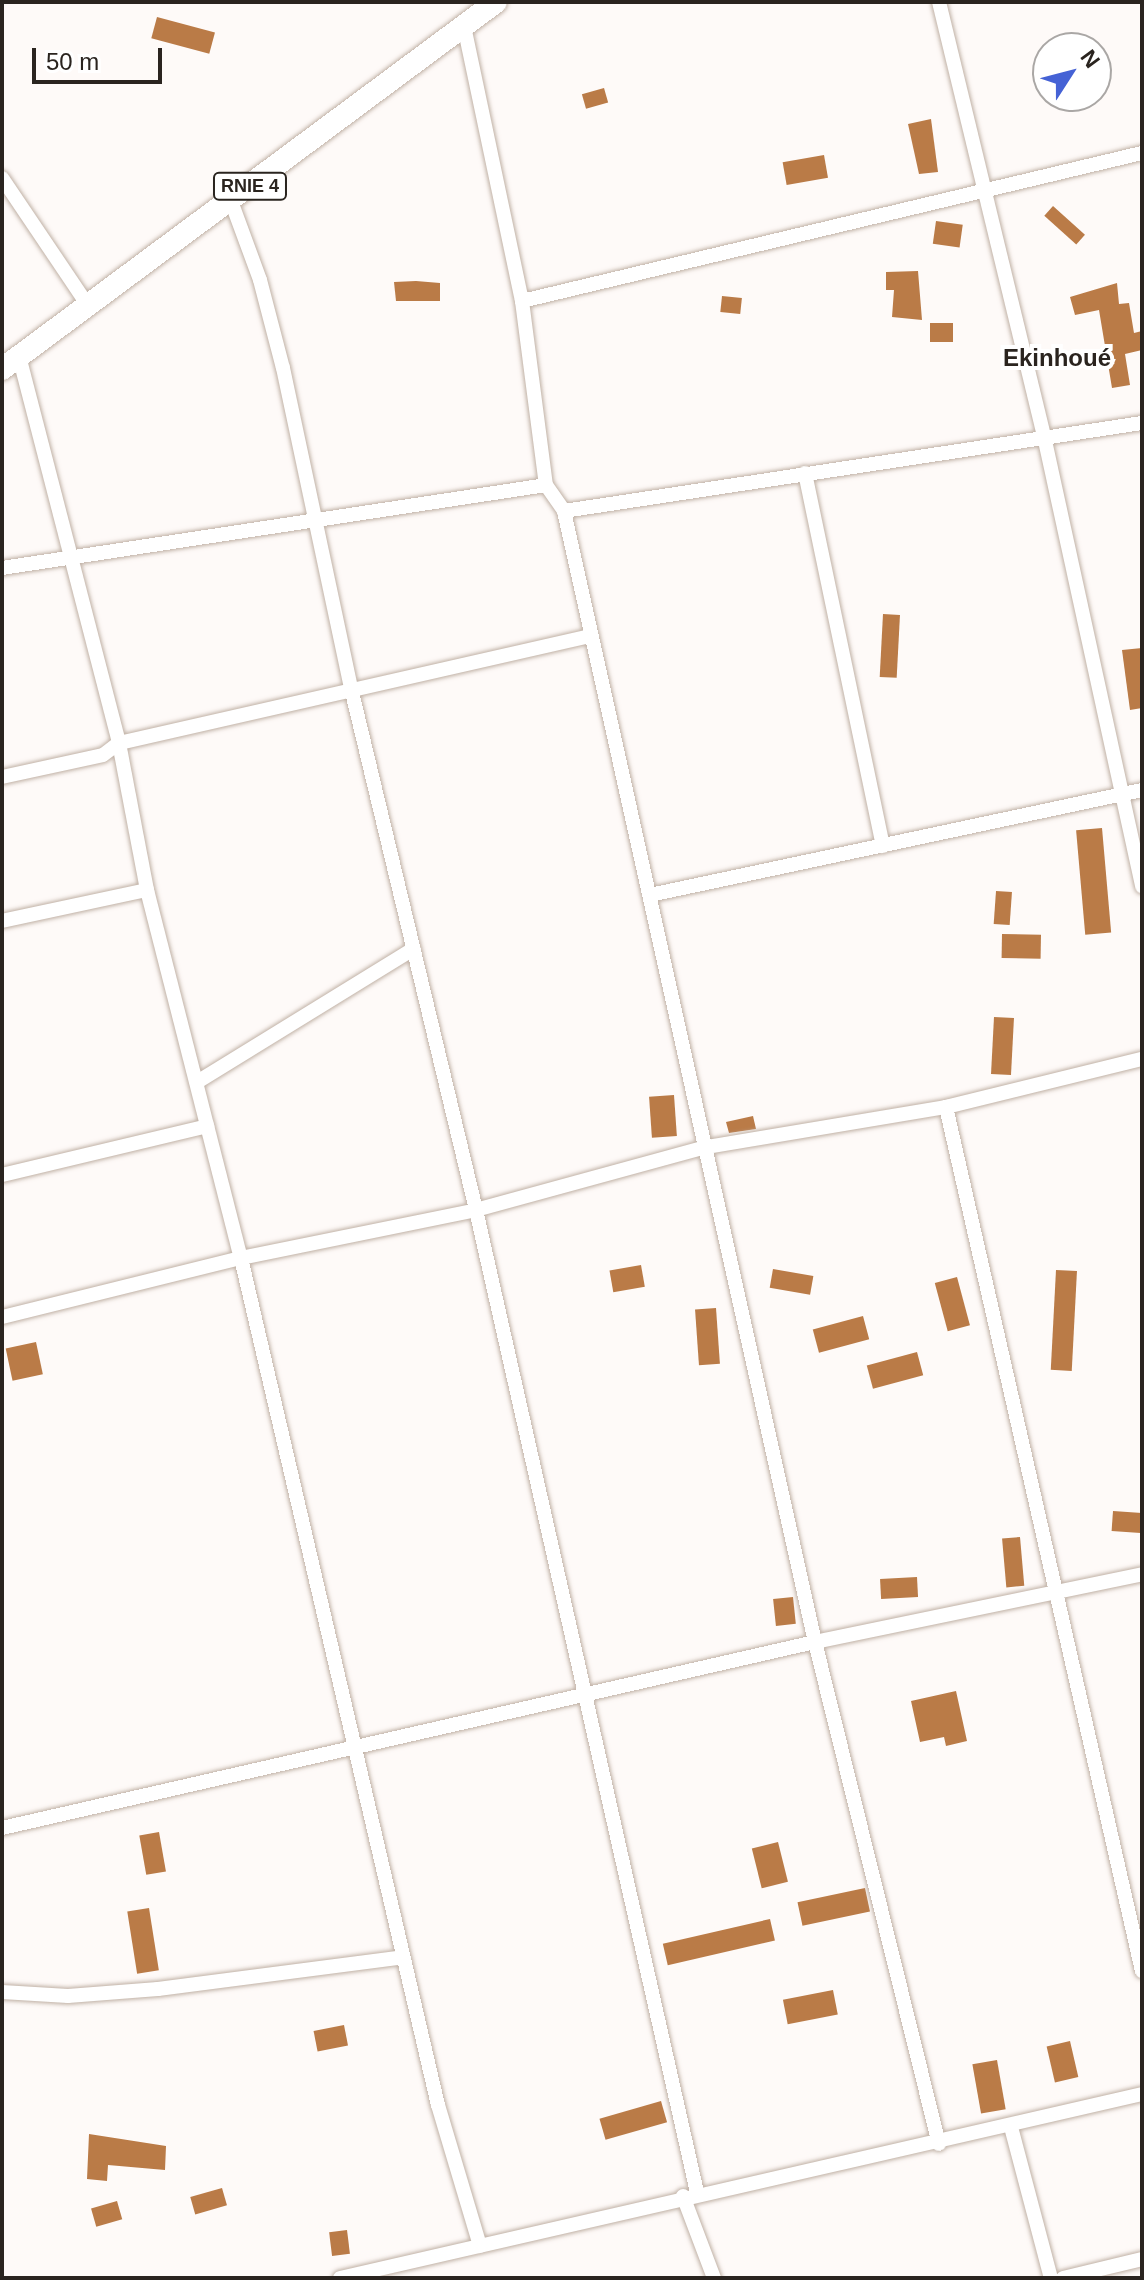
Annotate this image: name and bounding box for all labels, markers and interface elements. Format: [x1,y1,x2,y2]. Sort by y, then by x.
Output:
scale bar [36,32,166,82]
north arrow [1032,32,1112,112]
text: N [1075,45,1105,73]
text: 50 m [46,48,99,75]
road number: RNIE 4 [212,172,288,200]
district label: Ekinhoué [1003,344,1111,372]

